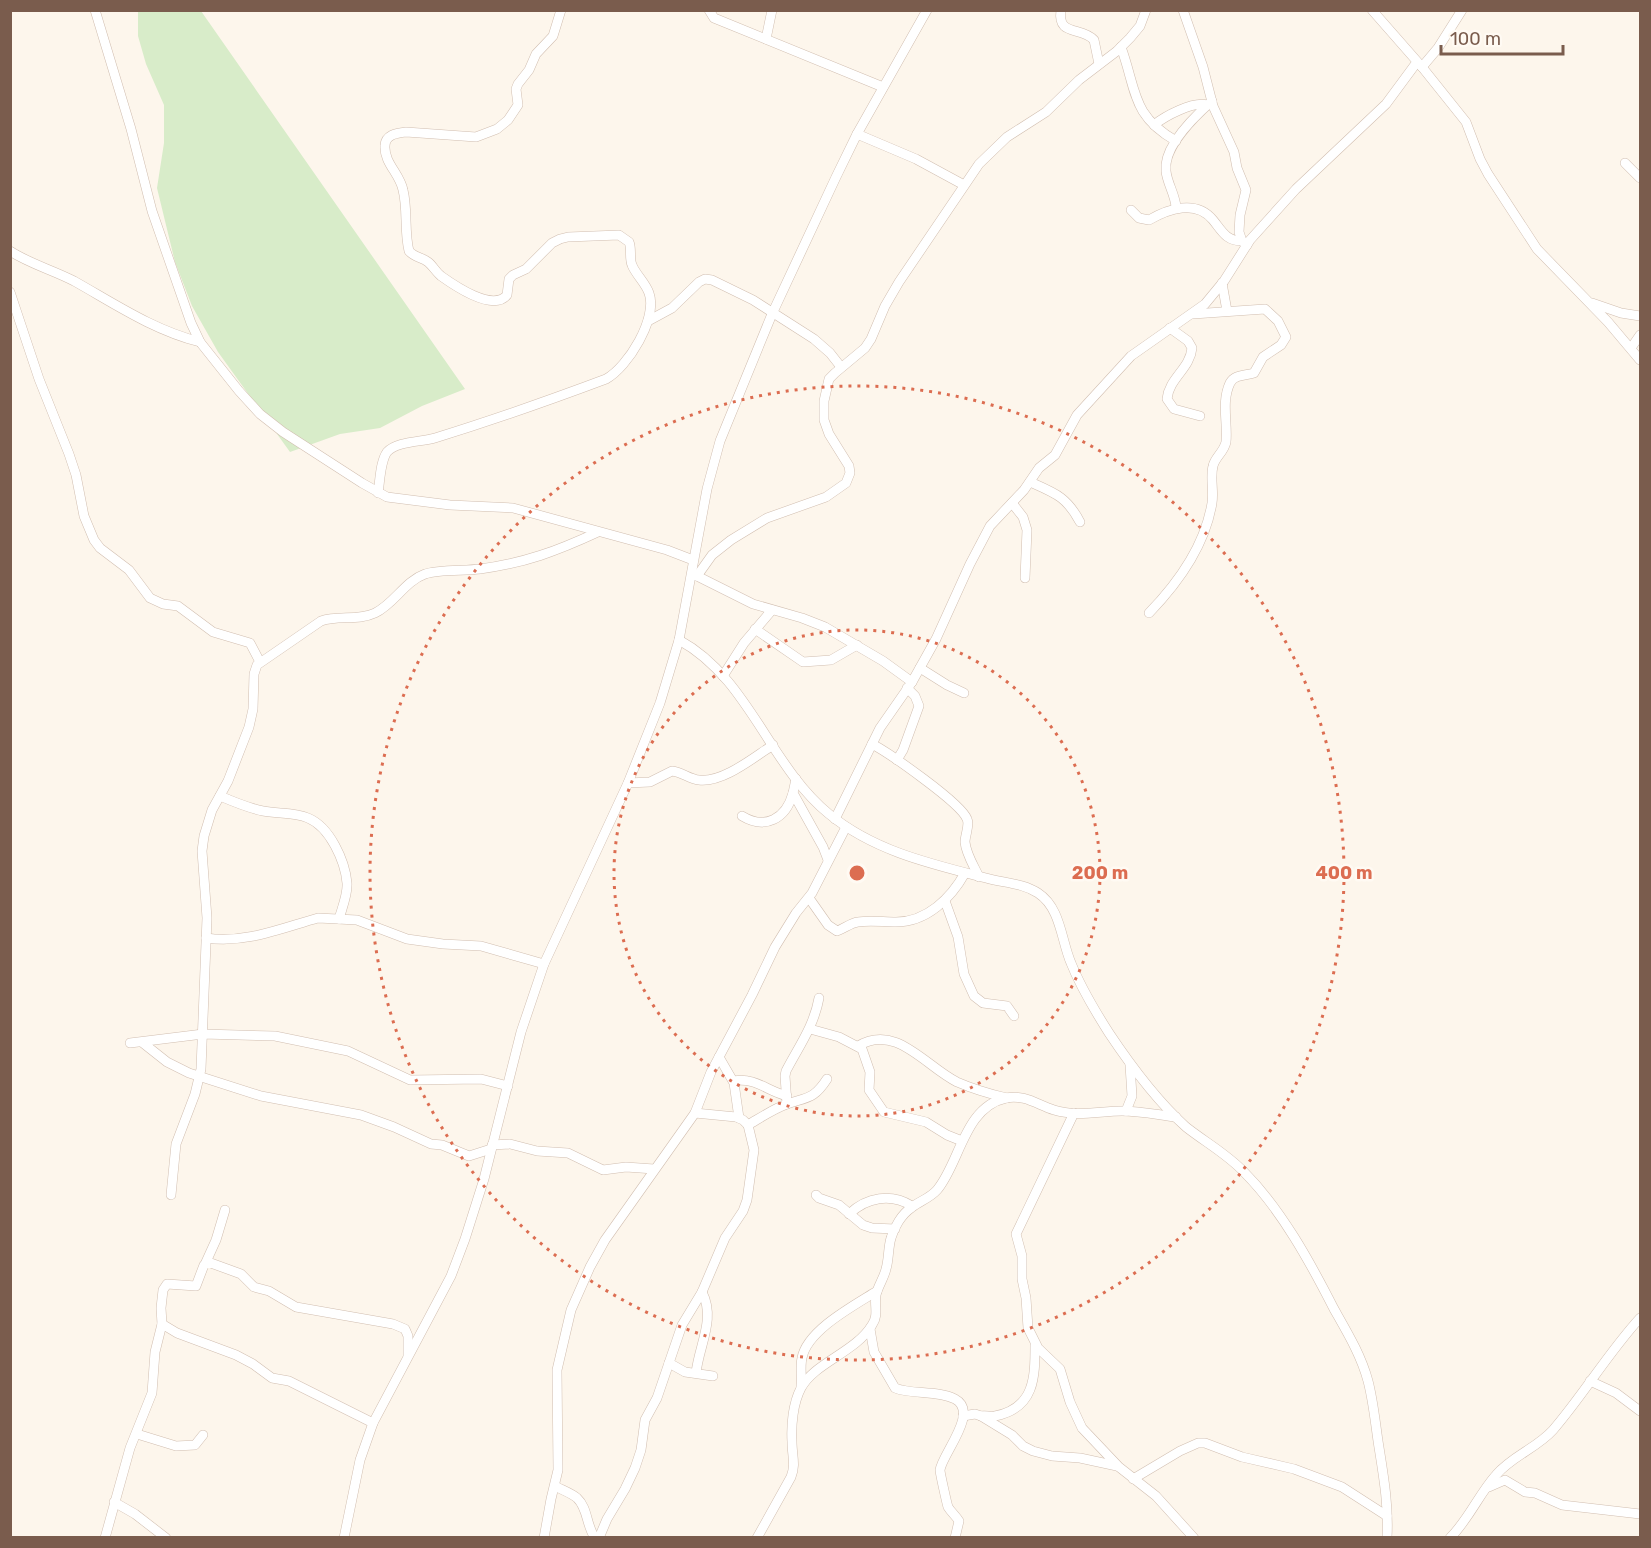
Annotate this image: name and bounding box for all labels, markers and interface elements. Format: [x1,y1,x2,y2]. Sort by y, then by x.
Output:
scale bar [1441,18,1562,56]
text: 100 m [1450,28,1501,50]
text: 200 m [1072,862,1128,884]
text: 400 m [1315,862,1373,884]
centre of rings [847,863,867,883]

